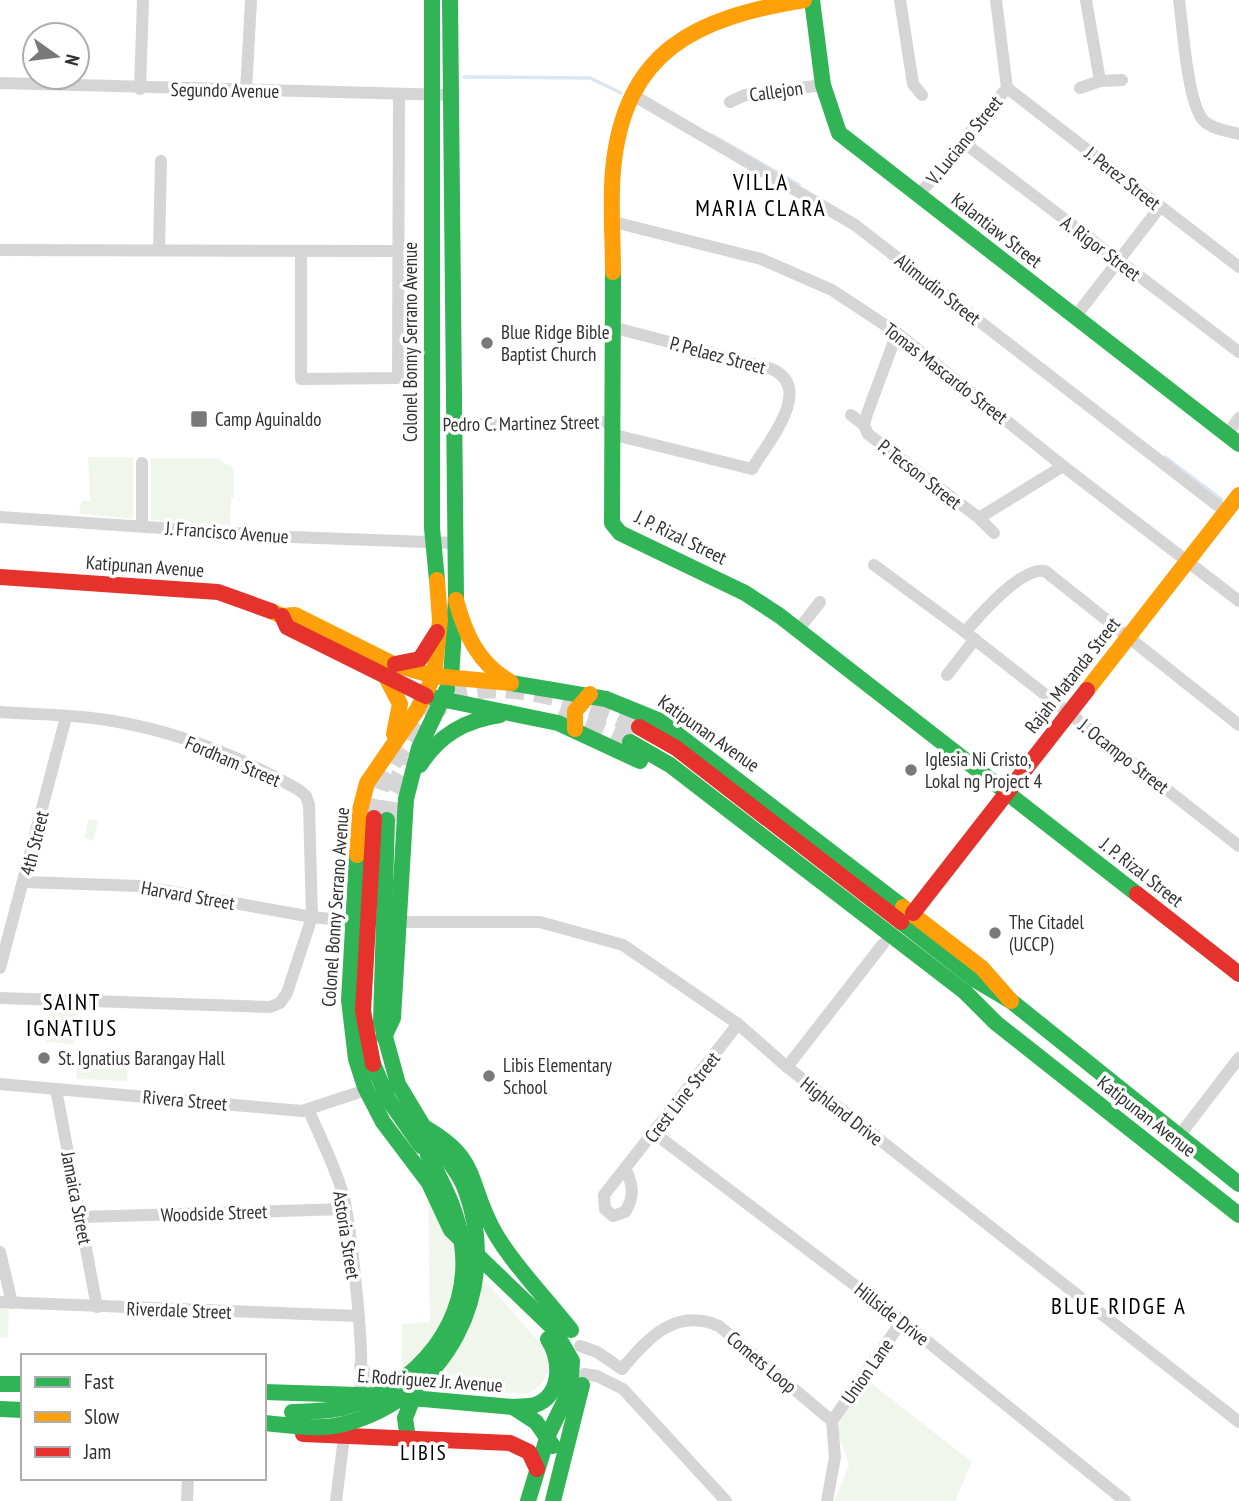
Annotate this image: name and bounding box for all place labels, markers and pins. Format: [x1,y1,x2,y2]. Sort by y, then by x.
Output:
place label: Blue Ridge Bible Baptist Church [501,320,610,366]
marker: Blue Ridge Bible Baptist Church [479,335,495,351]
place label: Camp Aguinaldo [215,407,321,431]
marker: Camp Aguinaldo [189,409,209,429]
place label: Iglesia Ni Cristo, Lokal ng Project 4 [925,747,1043,793]
marker: Iglesia Ni Cristo, Lokal ng Project 4 [903,762,919,778]
place label: The Citadel (UCCP) [1009,910,1084,956]
marker: The Citadel (UCCP) [987,925,1003,941]
place label: St. Ignatius Barangay Hall [58,1046,225,1070]
marker: St. Ignatius Barangay Hall [36,1050,52,1066]
place label: Libis Elementary School [503,1053,613,1099]
marker: Libis Elementary School [481,1068,497,1084]

